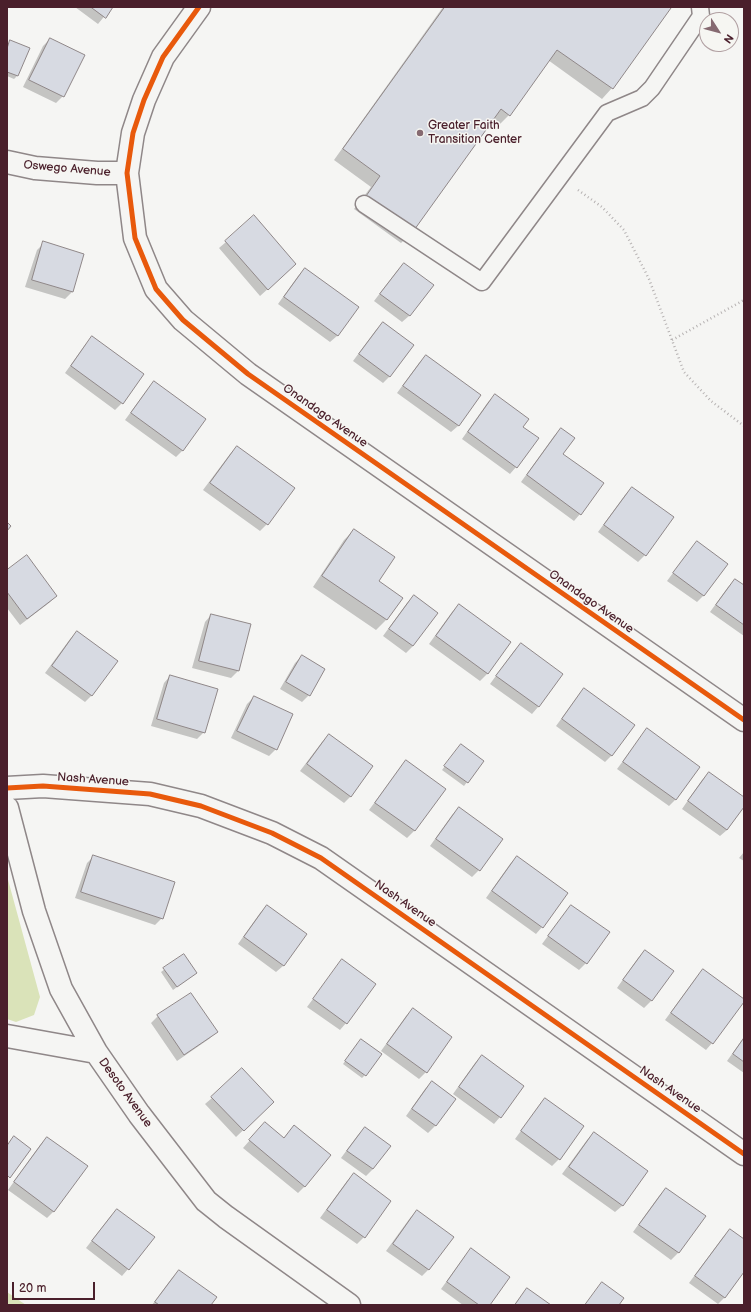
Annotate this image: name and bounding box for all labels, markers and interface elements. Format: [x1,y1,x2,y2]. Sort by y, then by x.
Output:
north arrow [699,12,739,52]
text: N [721,32,736,46]
place label: Greater Faith Transition Center [428,119,522,147]
marker: Greater Faith Transition Center [415,128,425,138]
street label: Oswego Avenue [23,158,111,180]
street label: Onandago Avenue [280,381,370,451]
street label: Onandago Avenue [546,567,636,637]
street label: Nash Avenue [57,770,129,790]
street label: Nash Avenue [371,877,439,931]
street label: Desoto Avenue [95,1056,155,1130]
street label: Nash Avenue [636,1063,704,1117]
scale bar [14,1274,97,1300]
text: 20 m [19,1281,46,1296]

